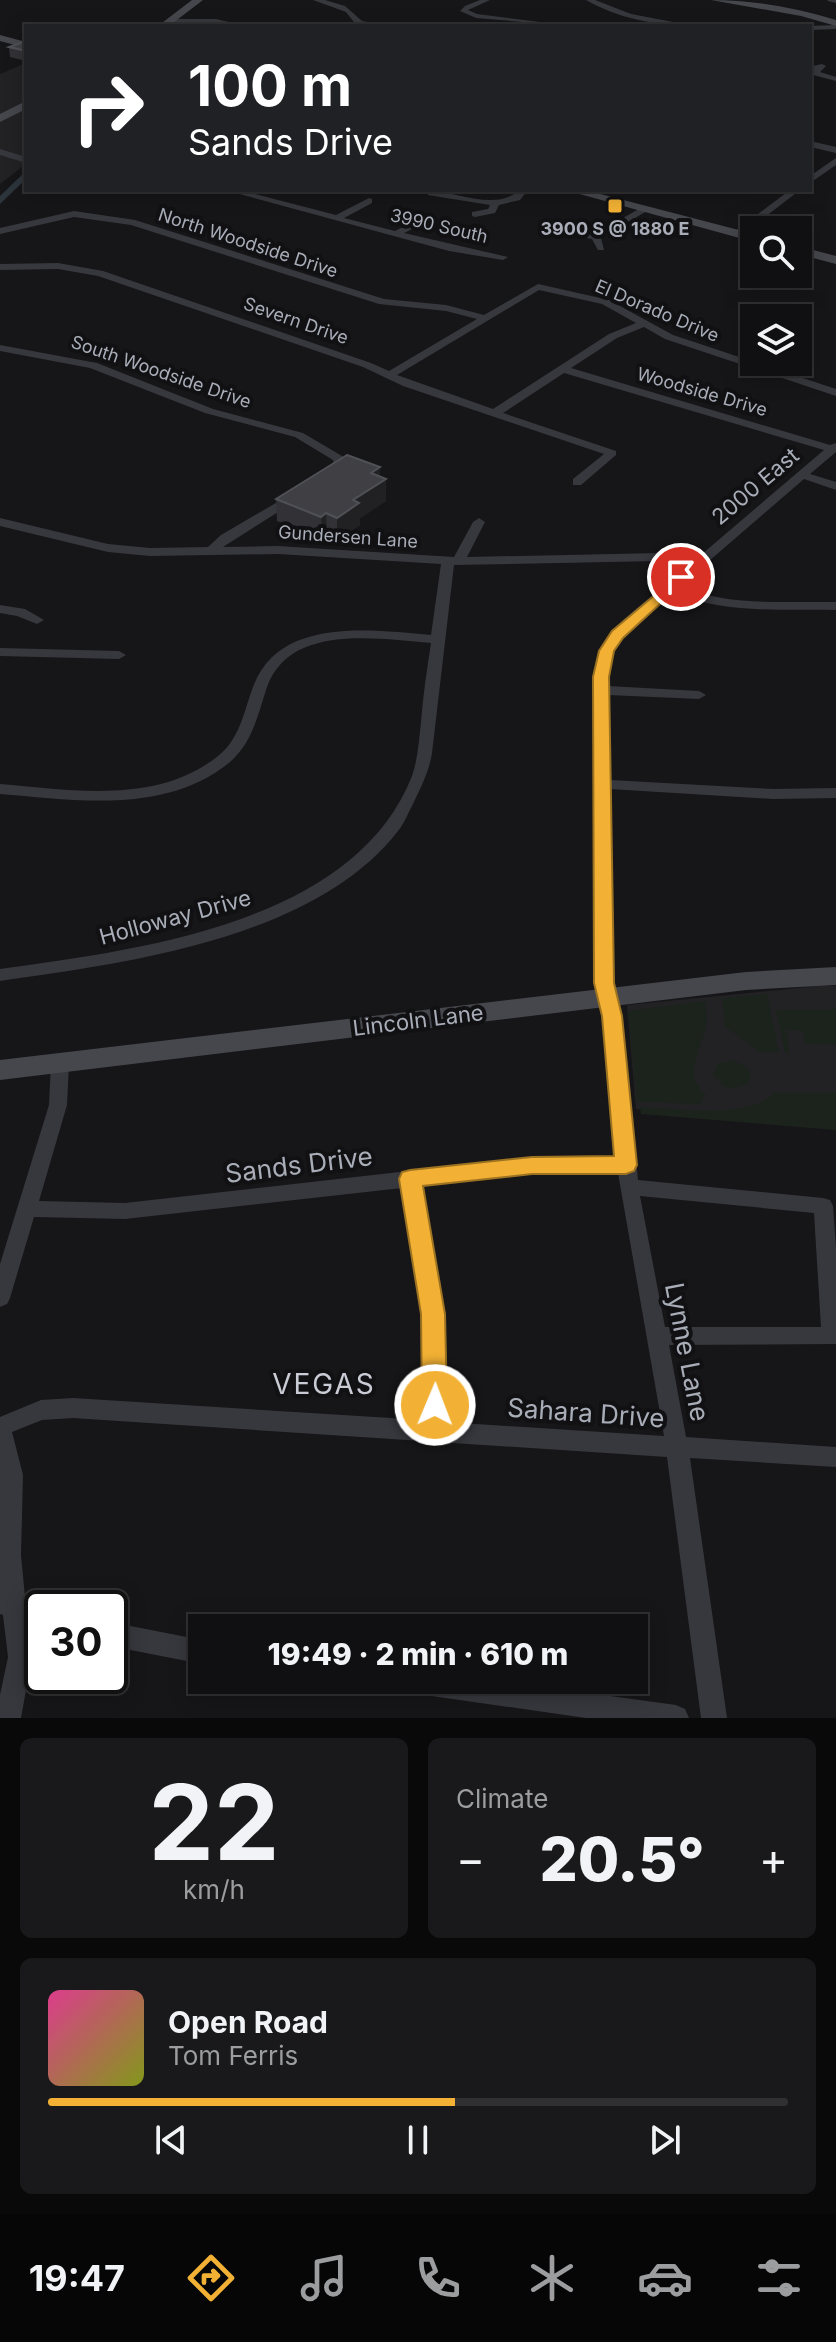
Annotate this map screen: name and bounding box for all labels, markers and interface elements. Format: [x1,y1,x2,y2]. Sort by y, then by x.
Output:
text: 100 m [188,52,352,120]
icon: right [56,56,160,160]
text: Sands Drive [188,120,393,164]
marker: 3900 S @ 1880 E [606,197,624,215]
street label: North Woodside Drive [156,204,341,281]
street label: 3990 South [388,204,490,247]
map controls [740,216,812,376]
button: search [740,216,812,288]
place label: 3900 S @ 1880 E [541,218,689,239]
street label: El Dorado Drive [592,275,722,346]
street label: Severn Drive [241,293,351,348]
button: layers [740,304,812,376]
street label: South Woodside Drive [68,331,254,412]
street label: Woodside Drive [635,363,770,420]
street label: 2000 East [706,442,804,530]
street label: Gundersen Lane [277,521,419,552]
pin [647,543,715,611]
icon: arrive [659,555,703,599]
street label: Holloway Drive [96,884,254,950]
street label: Lincoln Lane [351,999,485,1041]
street label: Sands Drive [224,1140,374,1189]
street label: Lynne Lane [659,1280,716,1424]
position arrow [393,1363,477,1447]
district label: VEGAS [272,1367,376,1401]
street label: Sahara Drive [506,1392,666,1433]
speed limit sign: 30 [24,1590,128,1694]
text: 19:49 · 2 min · 610 m [268,1636,568,1672]
text: 22 [148,1759,280,1885]
text: Climate [456,1783,548,1814]
text: 20.5° [539,1823,705,1895]
text: − [456,1832,485,1886]
text: + [759,1832,788,1886]
text: km/h [183,1874,245,1905]
text: Open Road [168,2004,328,2040]
text: Tom Ferris [168,2040,298,2071]
icon: previous [149,2118,193,2162]
icon: pause [396,2118,440,2162]
icon: next [643,2118,687,2162]
icon: directions [183,2250,239,2306]
icon: music [296,2250,352,2306]
icon: phone [410,2250,466,2306]
icon: climate [524,2250,580,2306]
icon: car [637,2250,693,2306]
icon: filters [751,2250,807,2306]
text: 19:47 [29,2256,125,2300]

